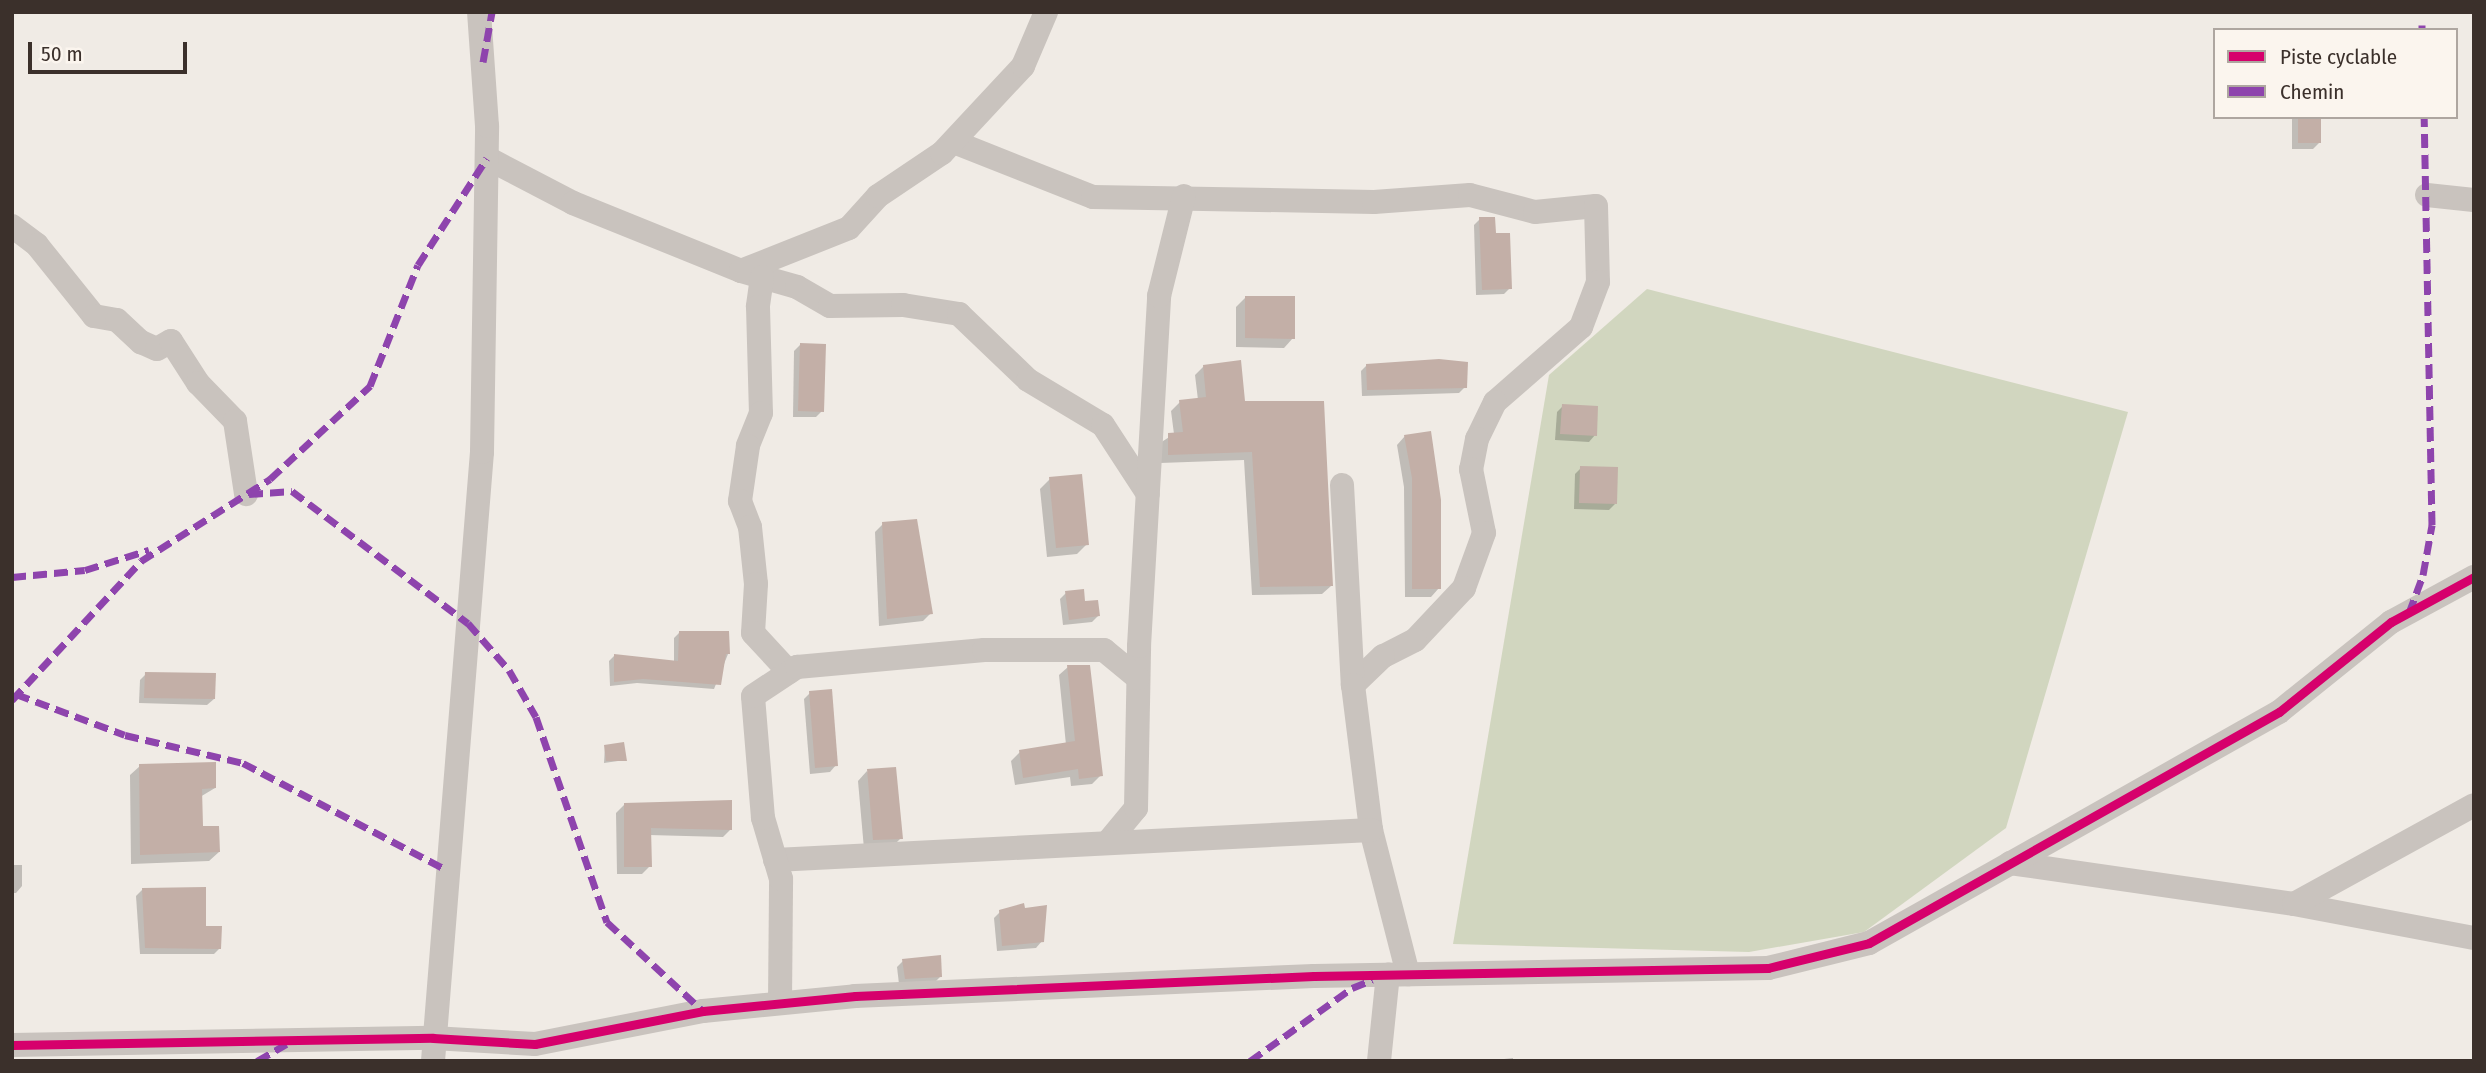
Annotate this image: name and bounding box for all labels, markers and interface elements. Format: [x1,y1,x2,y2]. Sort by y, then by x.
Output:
scale bar [32,28,191,72]
legend [2213,28,2458,119]
text: 50 m [41,41,83,67]
text: Piste cyclable [2280,44,2397,70]
text: Chemin [2280,79,2344,105]

